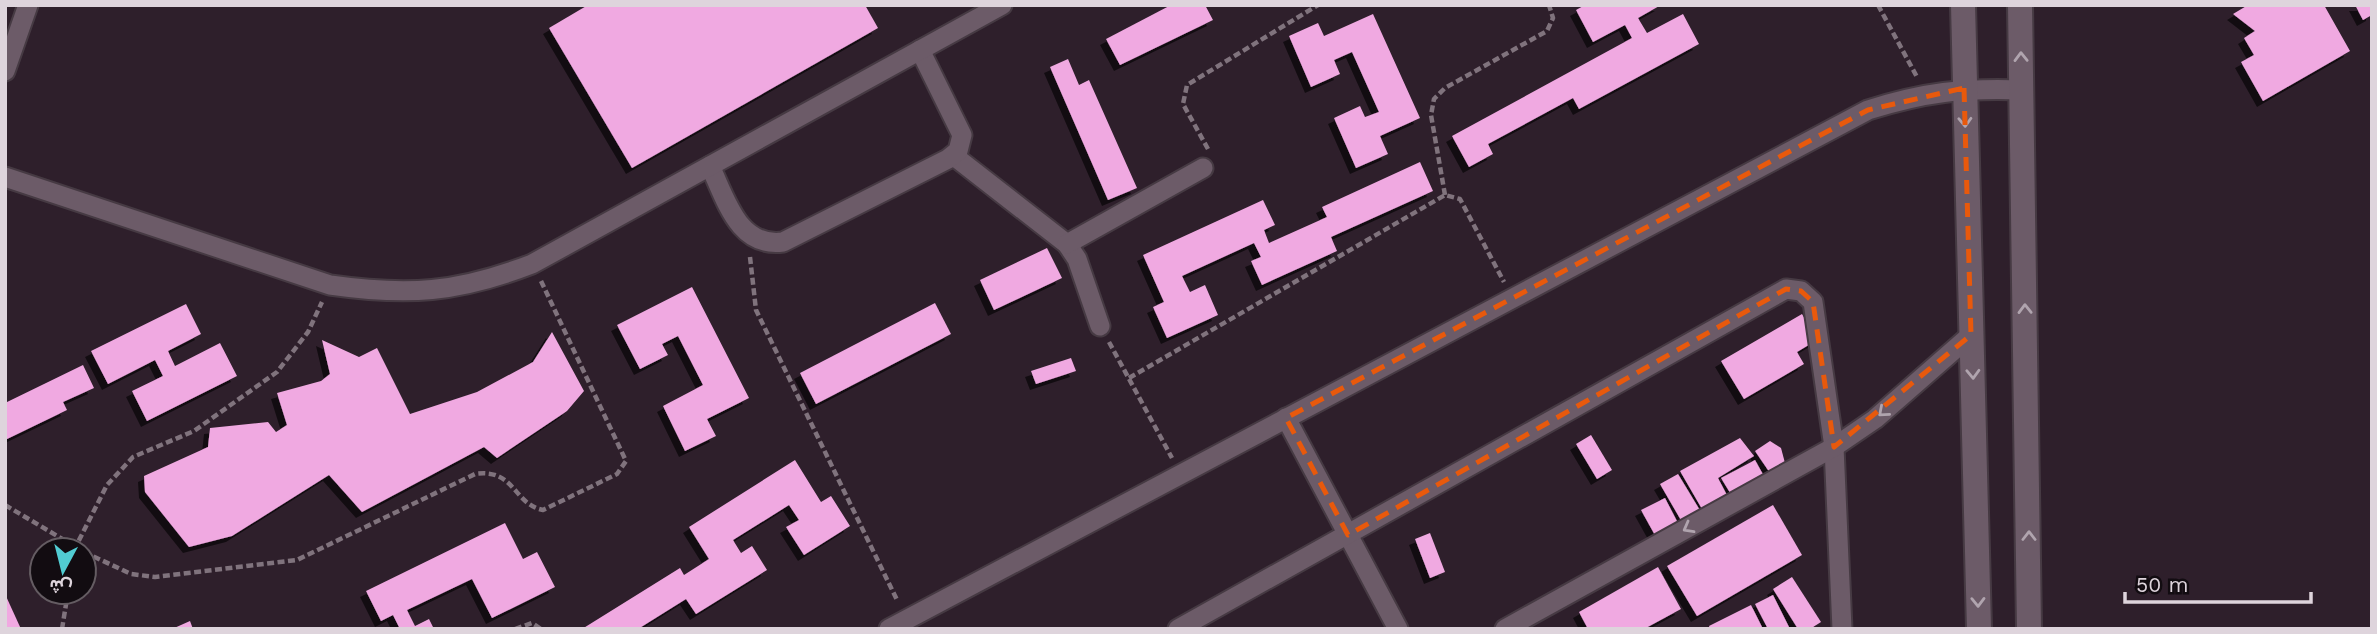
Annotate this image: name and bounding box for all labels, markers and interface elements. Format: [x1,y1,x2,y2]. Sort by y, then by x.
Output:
one-way arrow [2013,51,2029,61]
one-way arrow [1957,117,1972,128]
one-way arrow [2018,303,2033,314]
one-way arrow [1965,369,1980,380]
one-way arrow [1878,404,1891,416]
one-way arrow [1682,520,1695,533]
one-way arrow [2021,530,2037,541]
north arrow [28,536,98,606]
scale bar [2125,560,2310,604]
text: 50 m [2136,572,2188,597]
text: ش [48,575,74,600]
one-way arrow [1970,597,1986,608]

